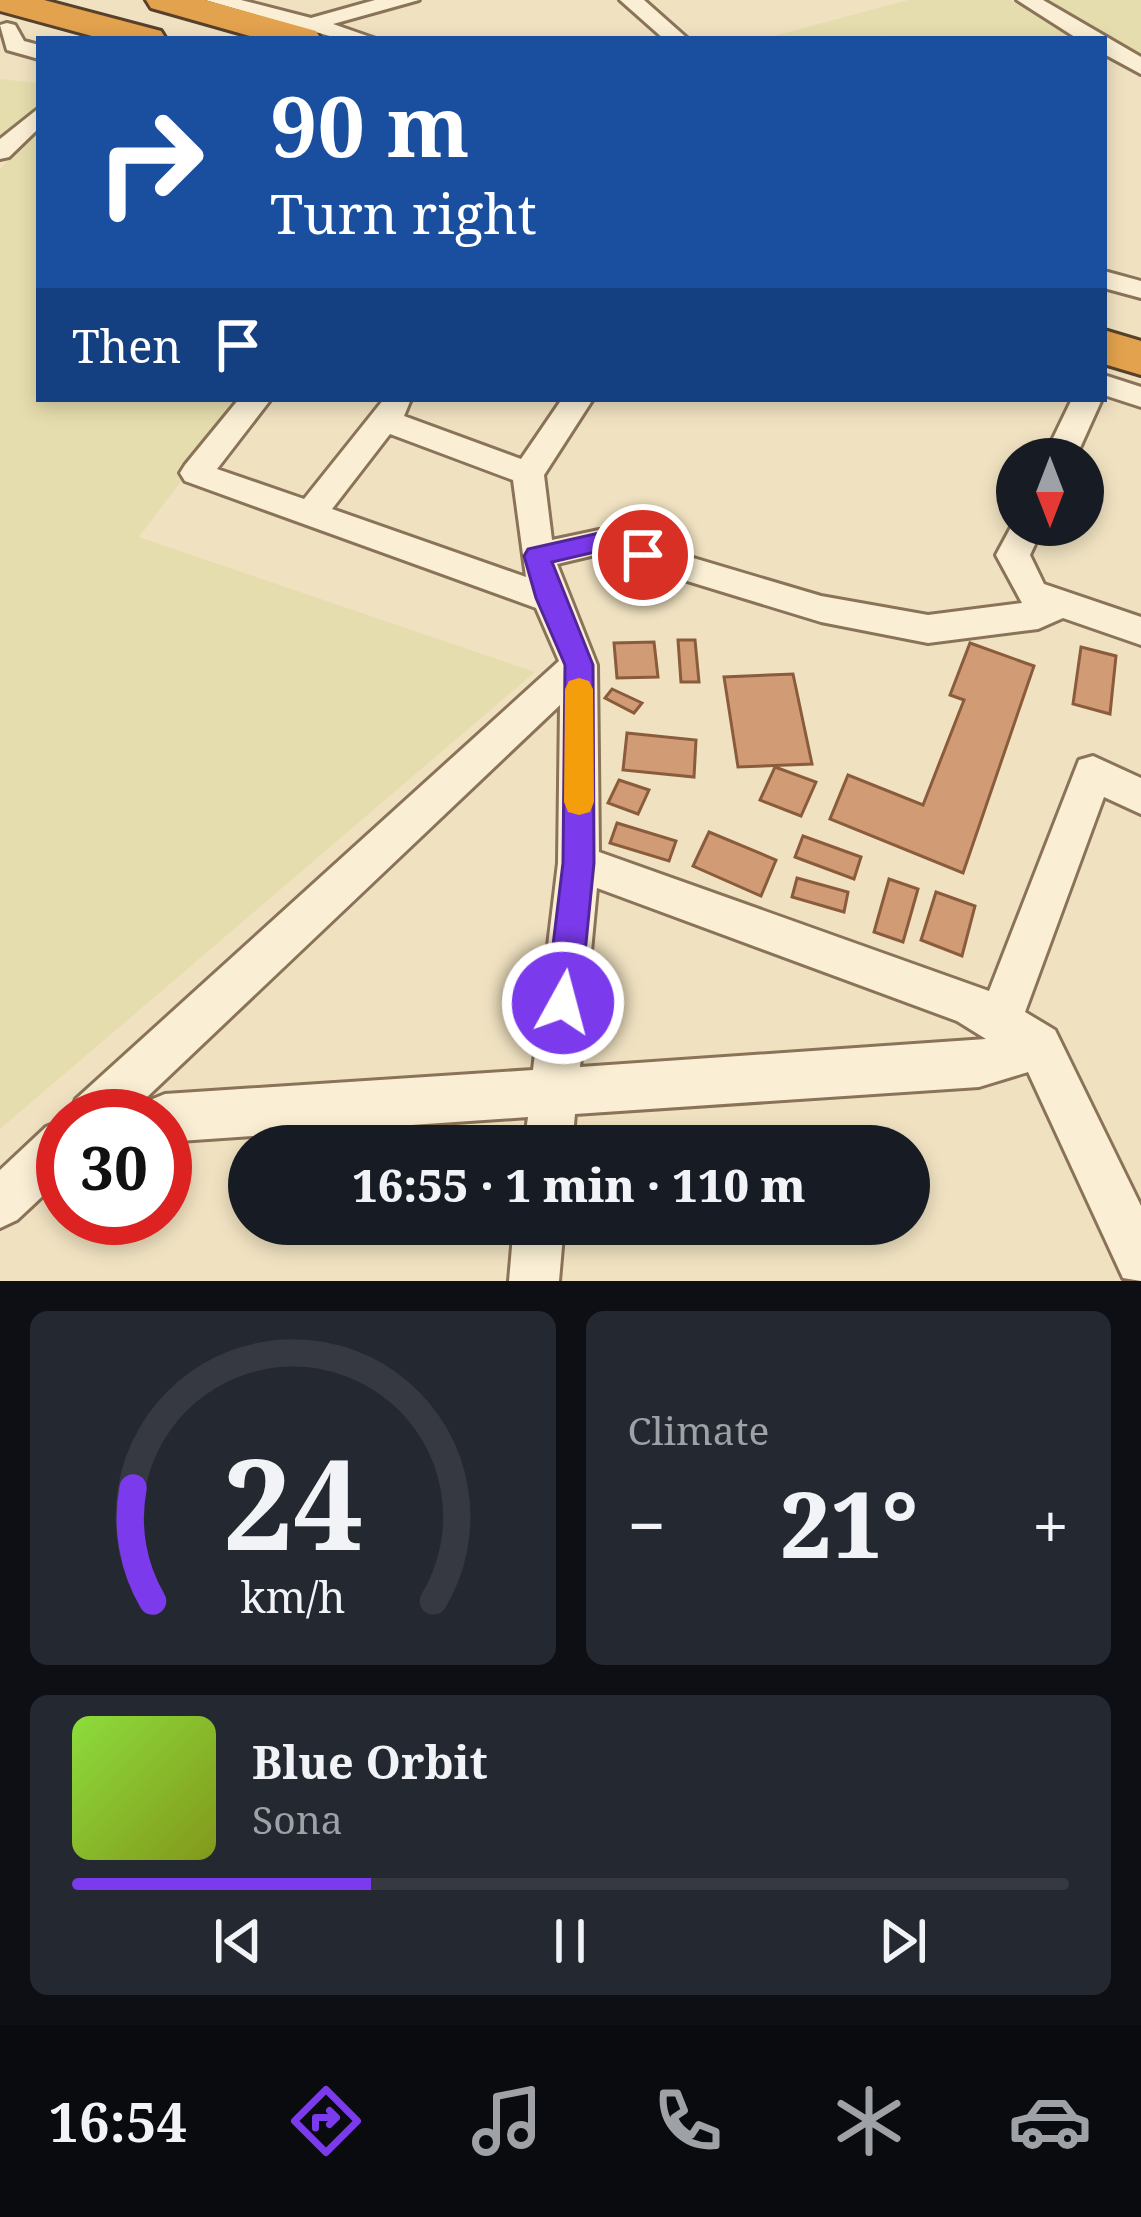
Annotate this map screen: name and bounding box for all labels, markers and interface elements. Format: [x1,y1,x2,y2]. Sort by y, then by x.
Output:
text: 90 m [270,67,470,182]
icon: right [72,84,228,240]
text: Turn right [270,176,537,250]
icon: arrive [205,312,271,378]
text: Then [72,315,181,376]
north arrow [996,438,1104,546]
map controls [996,438,1104,546]
pin [592,504,694,606]
icon: arrive [610,522,676,588]
position arrow [500,940,626,1066]
speed limit sign: 30 [36,1089,192,1245]
text: 16:55 · 1 min · 110 m [352,1154,806,1215]
text: Climate [628,1403,769,1456]
text: 24 [222,1417,363,1587]
text: 21° [780,1462,918,1584]
text: − [628,1479,666,1569]
text: + [1032,1479,1069,1569]
text: km/h [240,1567,345,1626]
text: Blue Orbit [252,1731,488,1792]
text: Sona [252,1792,343,1845]
icon: previous [205,1908,271,1974]
icon: pause [537,1908,603,1974]
icon: next [870,1908,936,1974]
icon: directions [284,2079,368,2163]
icon: music [465,2079,549,2163]
icon: phone [646,2079,730,2163]
icon: climate [827,2079,911,2163]
icon: car [1008,2079,1092,2163]
text: 16:54 [49,2084,187,2158]

